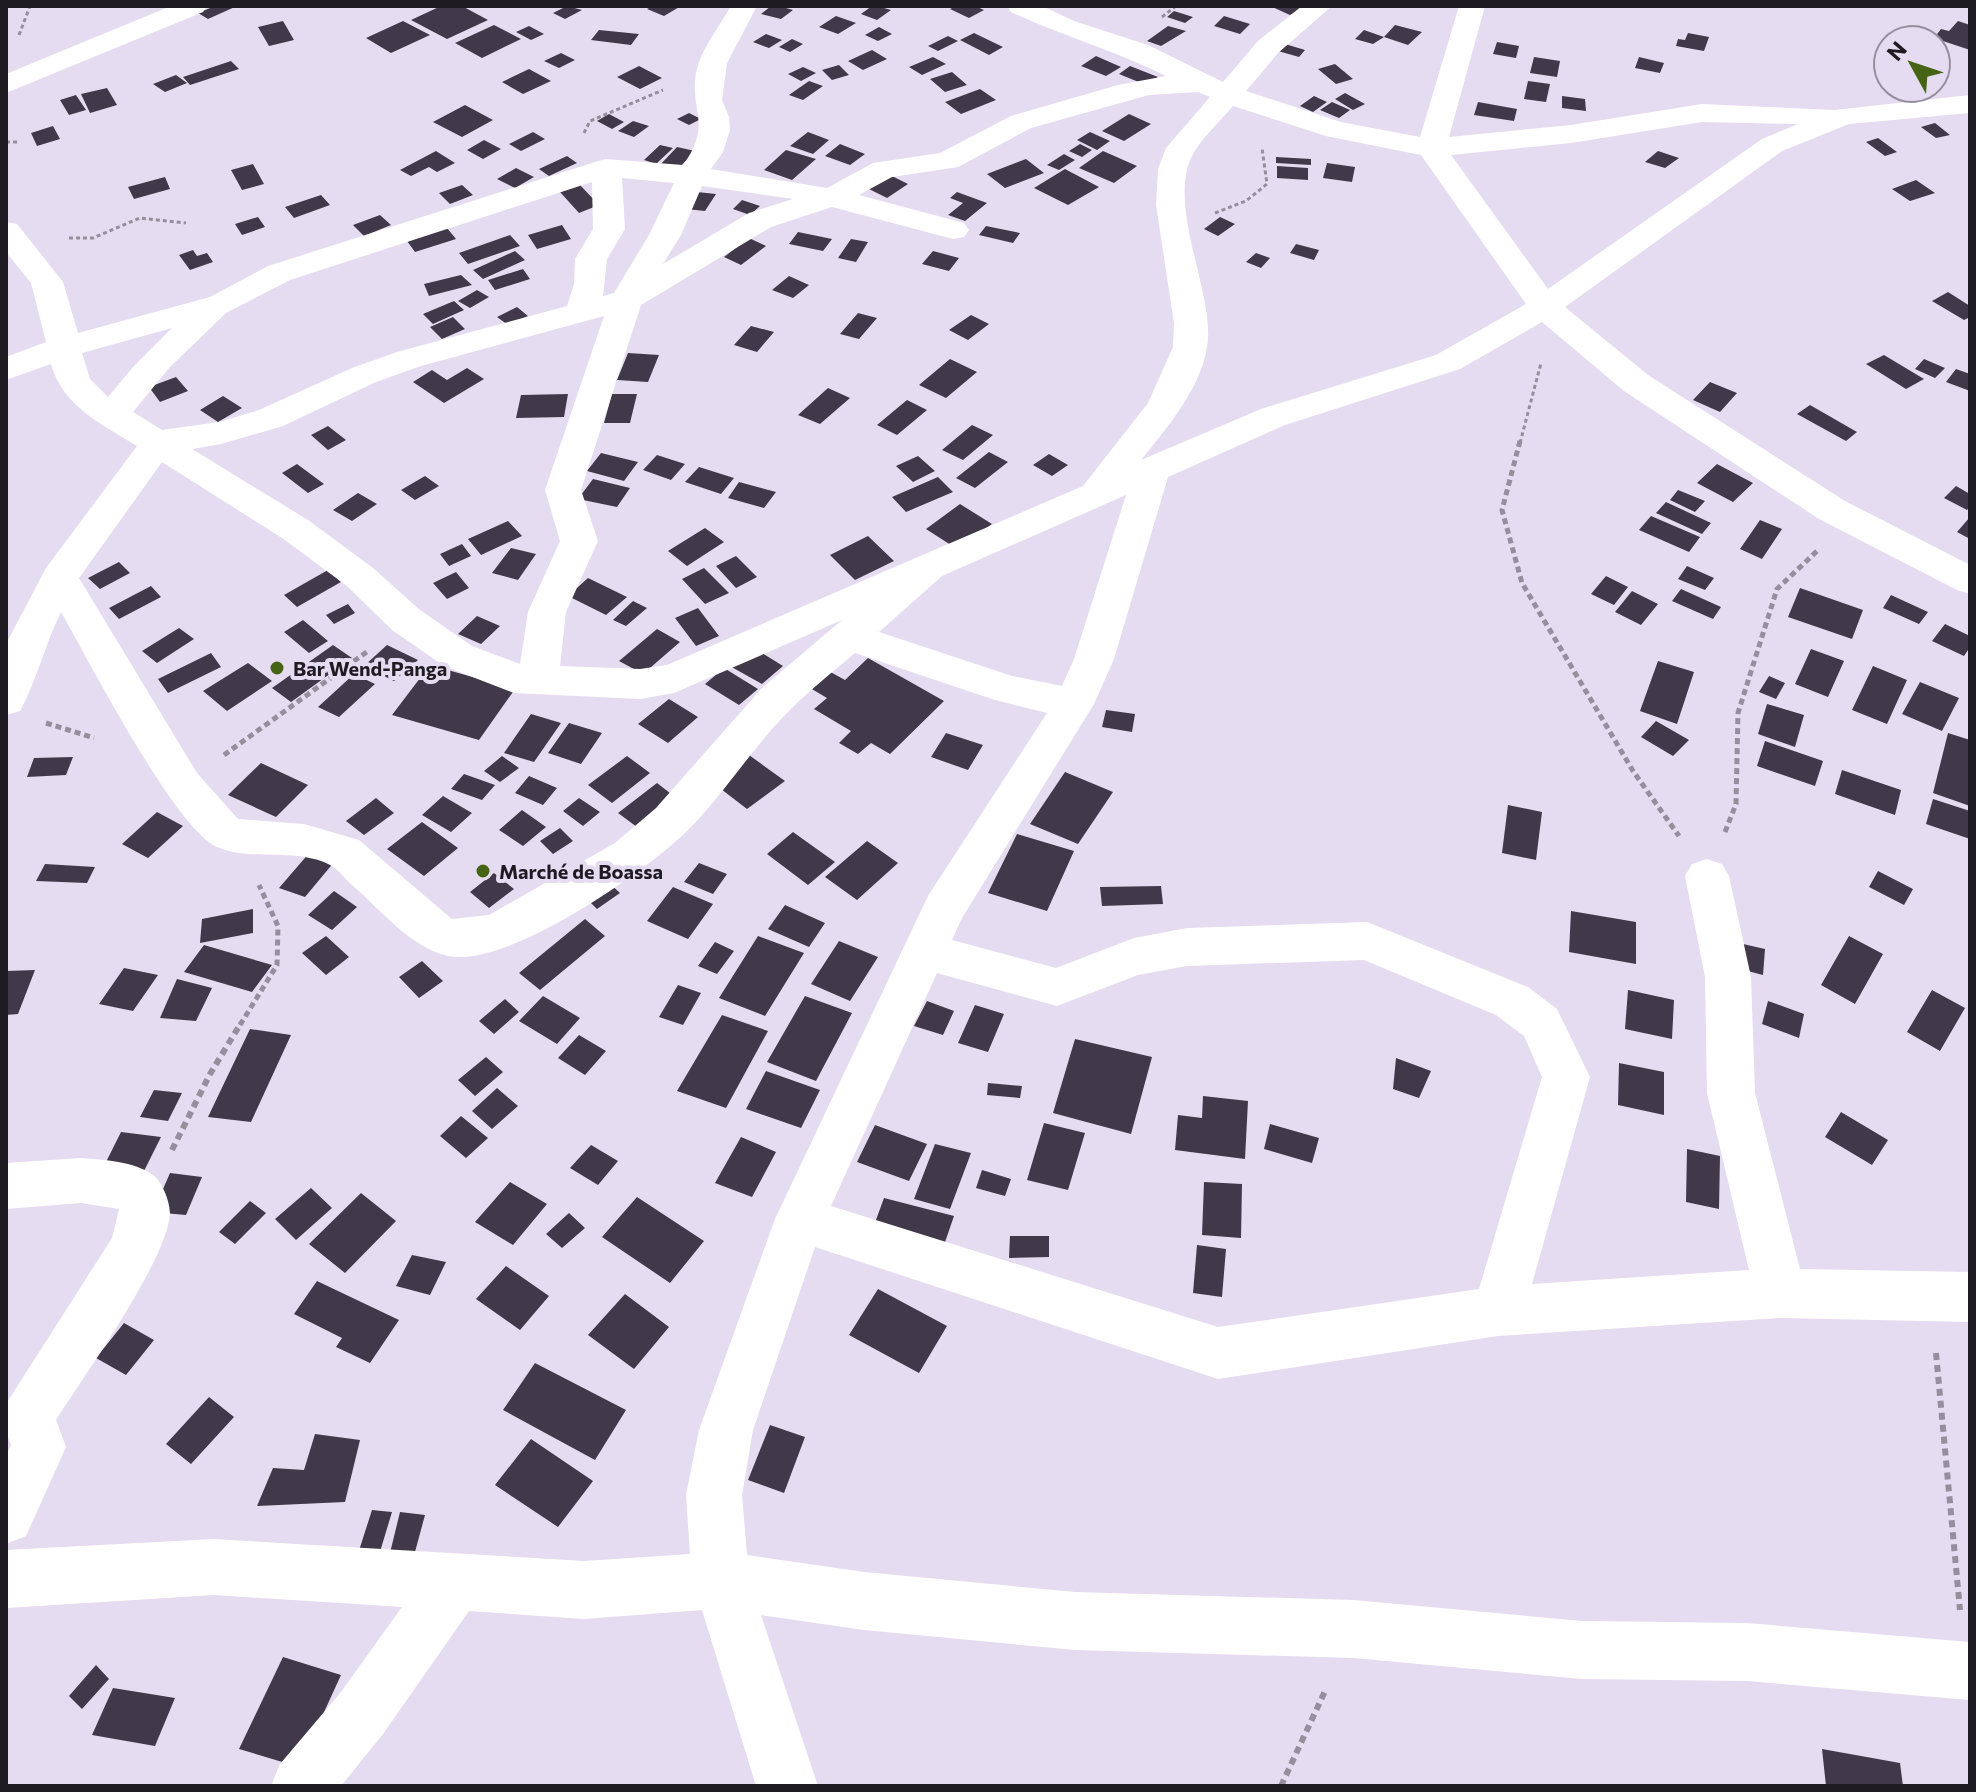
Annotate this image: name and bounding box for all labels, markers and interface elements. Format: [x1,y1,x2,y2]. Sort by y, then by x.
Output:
north arrow [1872,24,1952,104]
text: N [1881,36,1912,66]
place label: Bar Wend-Panga [293,656,447,680]
marker: Bar Wend-Panga [268,659,286,677]
place label: Marché de Boassa [499,859,663,883]
marker: Marché de Boassa [474,862,492,880]

